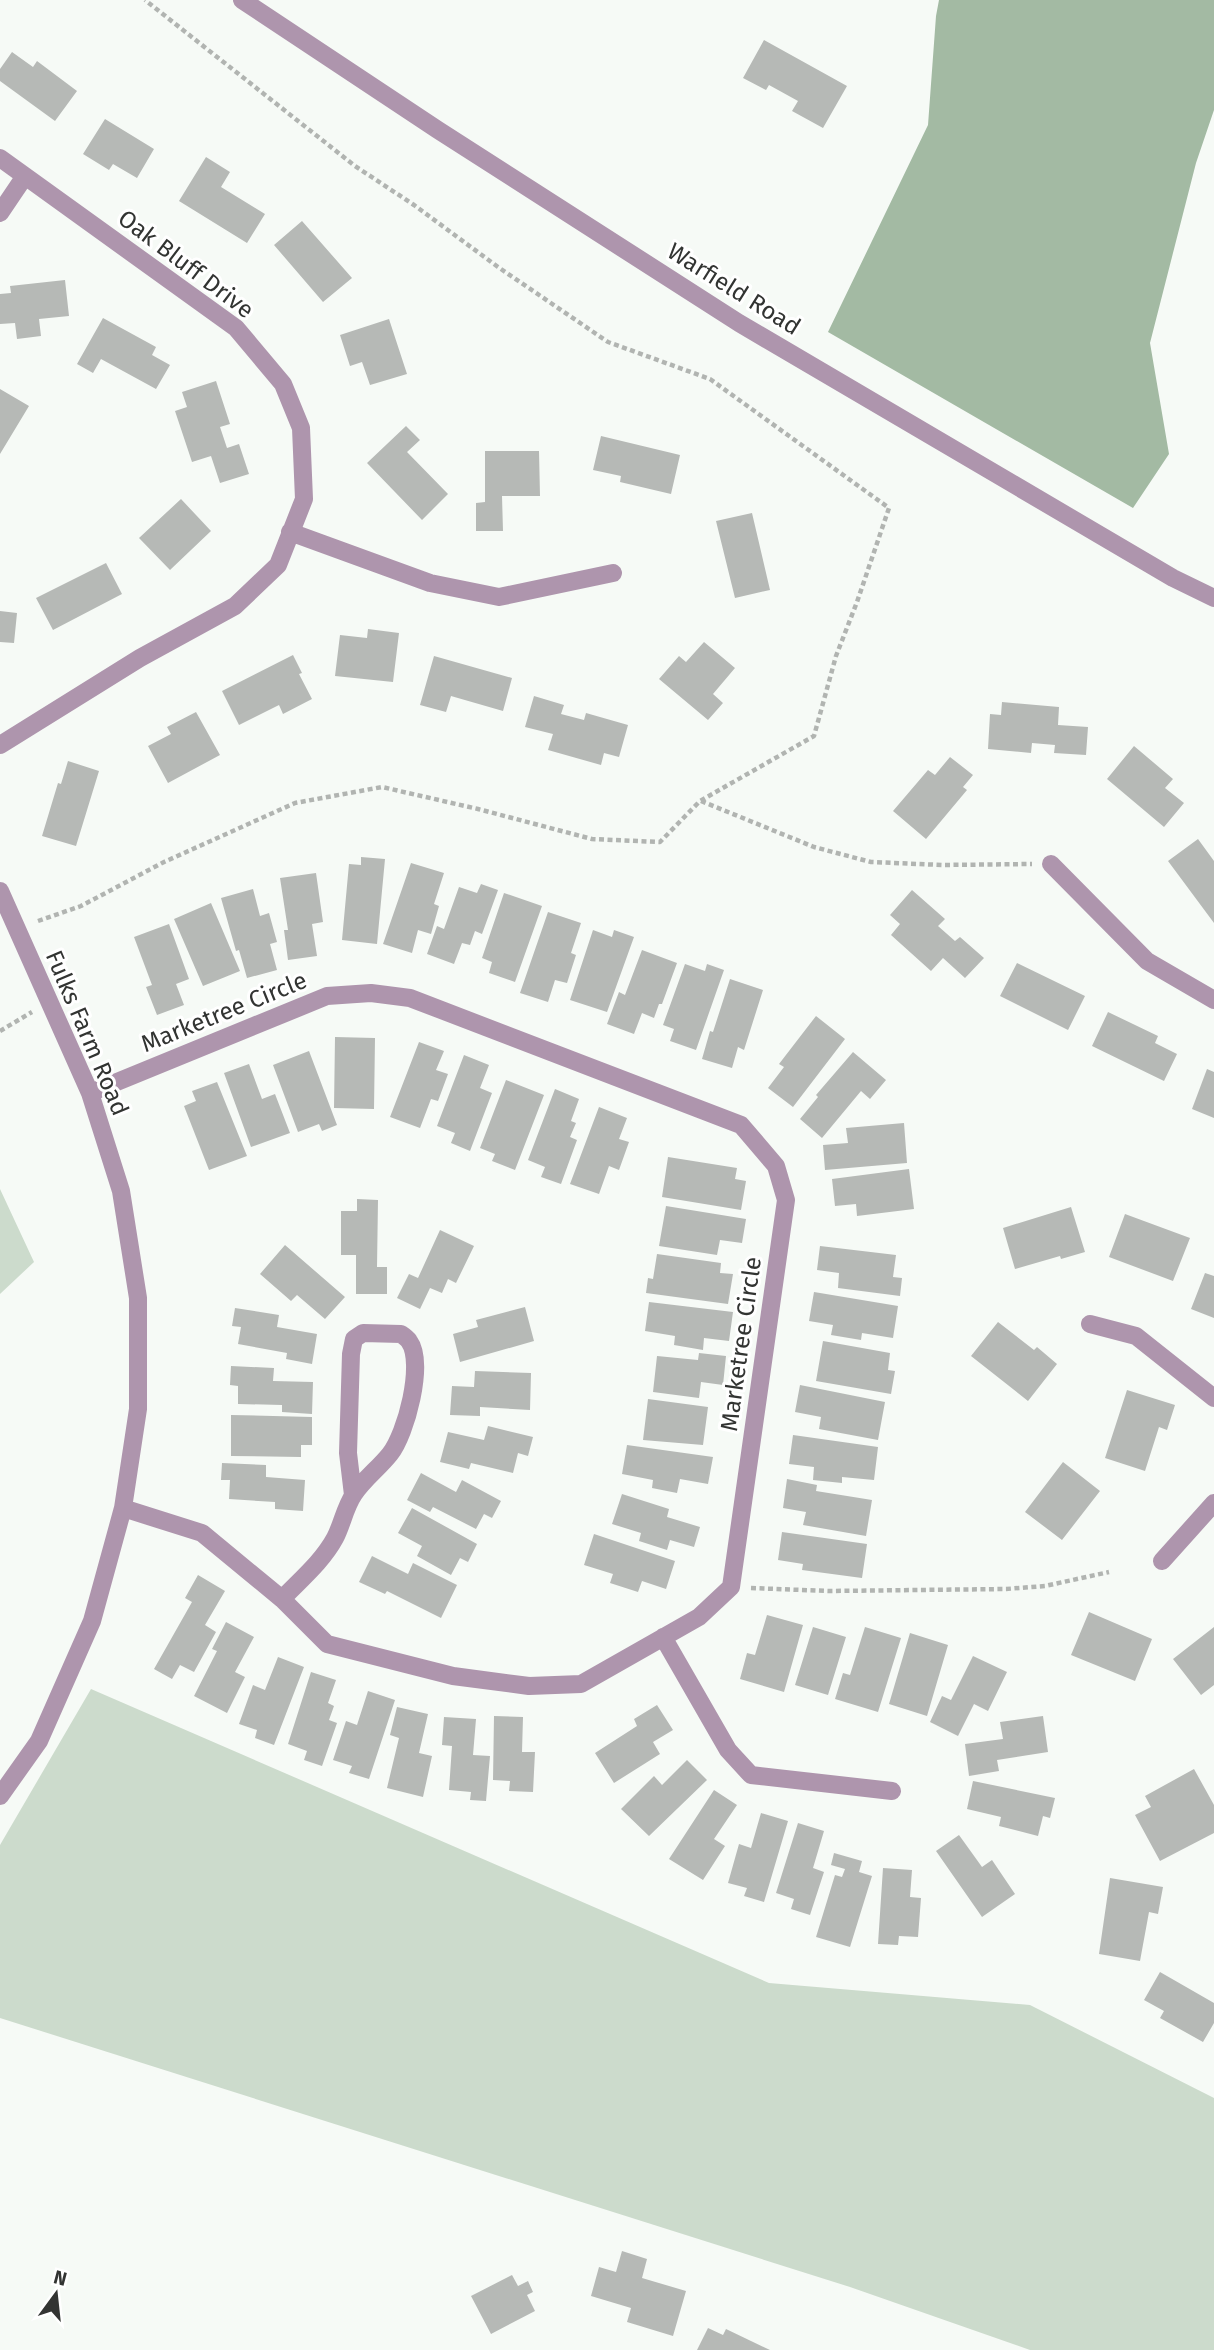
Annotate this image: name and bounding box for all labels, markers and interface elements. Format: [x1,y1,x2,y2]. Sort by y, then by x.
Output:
street label: Oak Bluff Drive [113,204,259,324]
street label: Warfield Road [662,237,806,341]
street label: Fulks Farm Road [40,946,134,1120]
street label: Marketree Circle [137,966,311,1058]
street label: Marketree Circle [715,1255,767,1433]
north arrow [21,2259,91,2329]
text: N [51,2265,69,2291]

